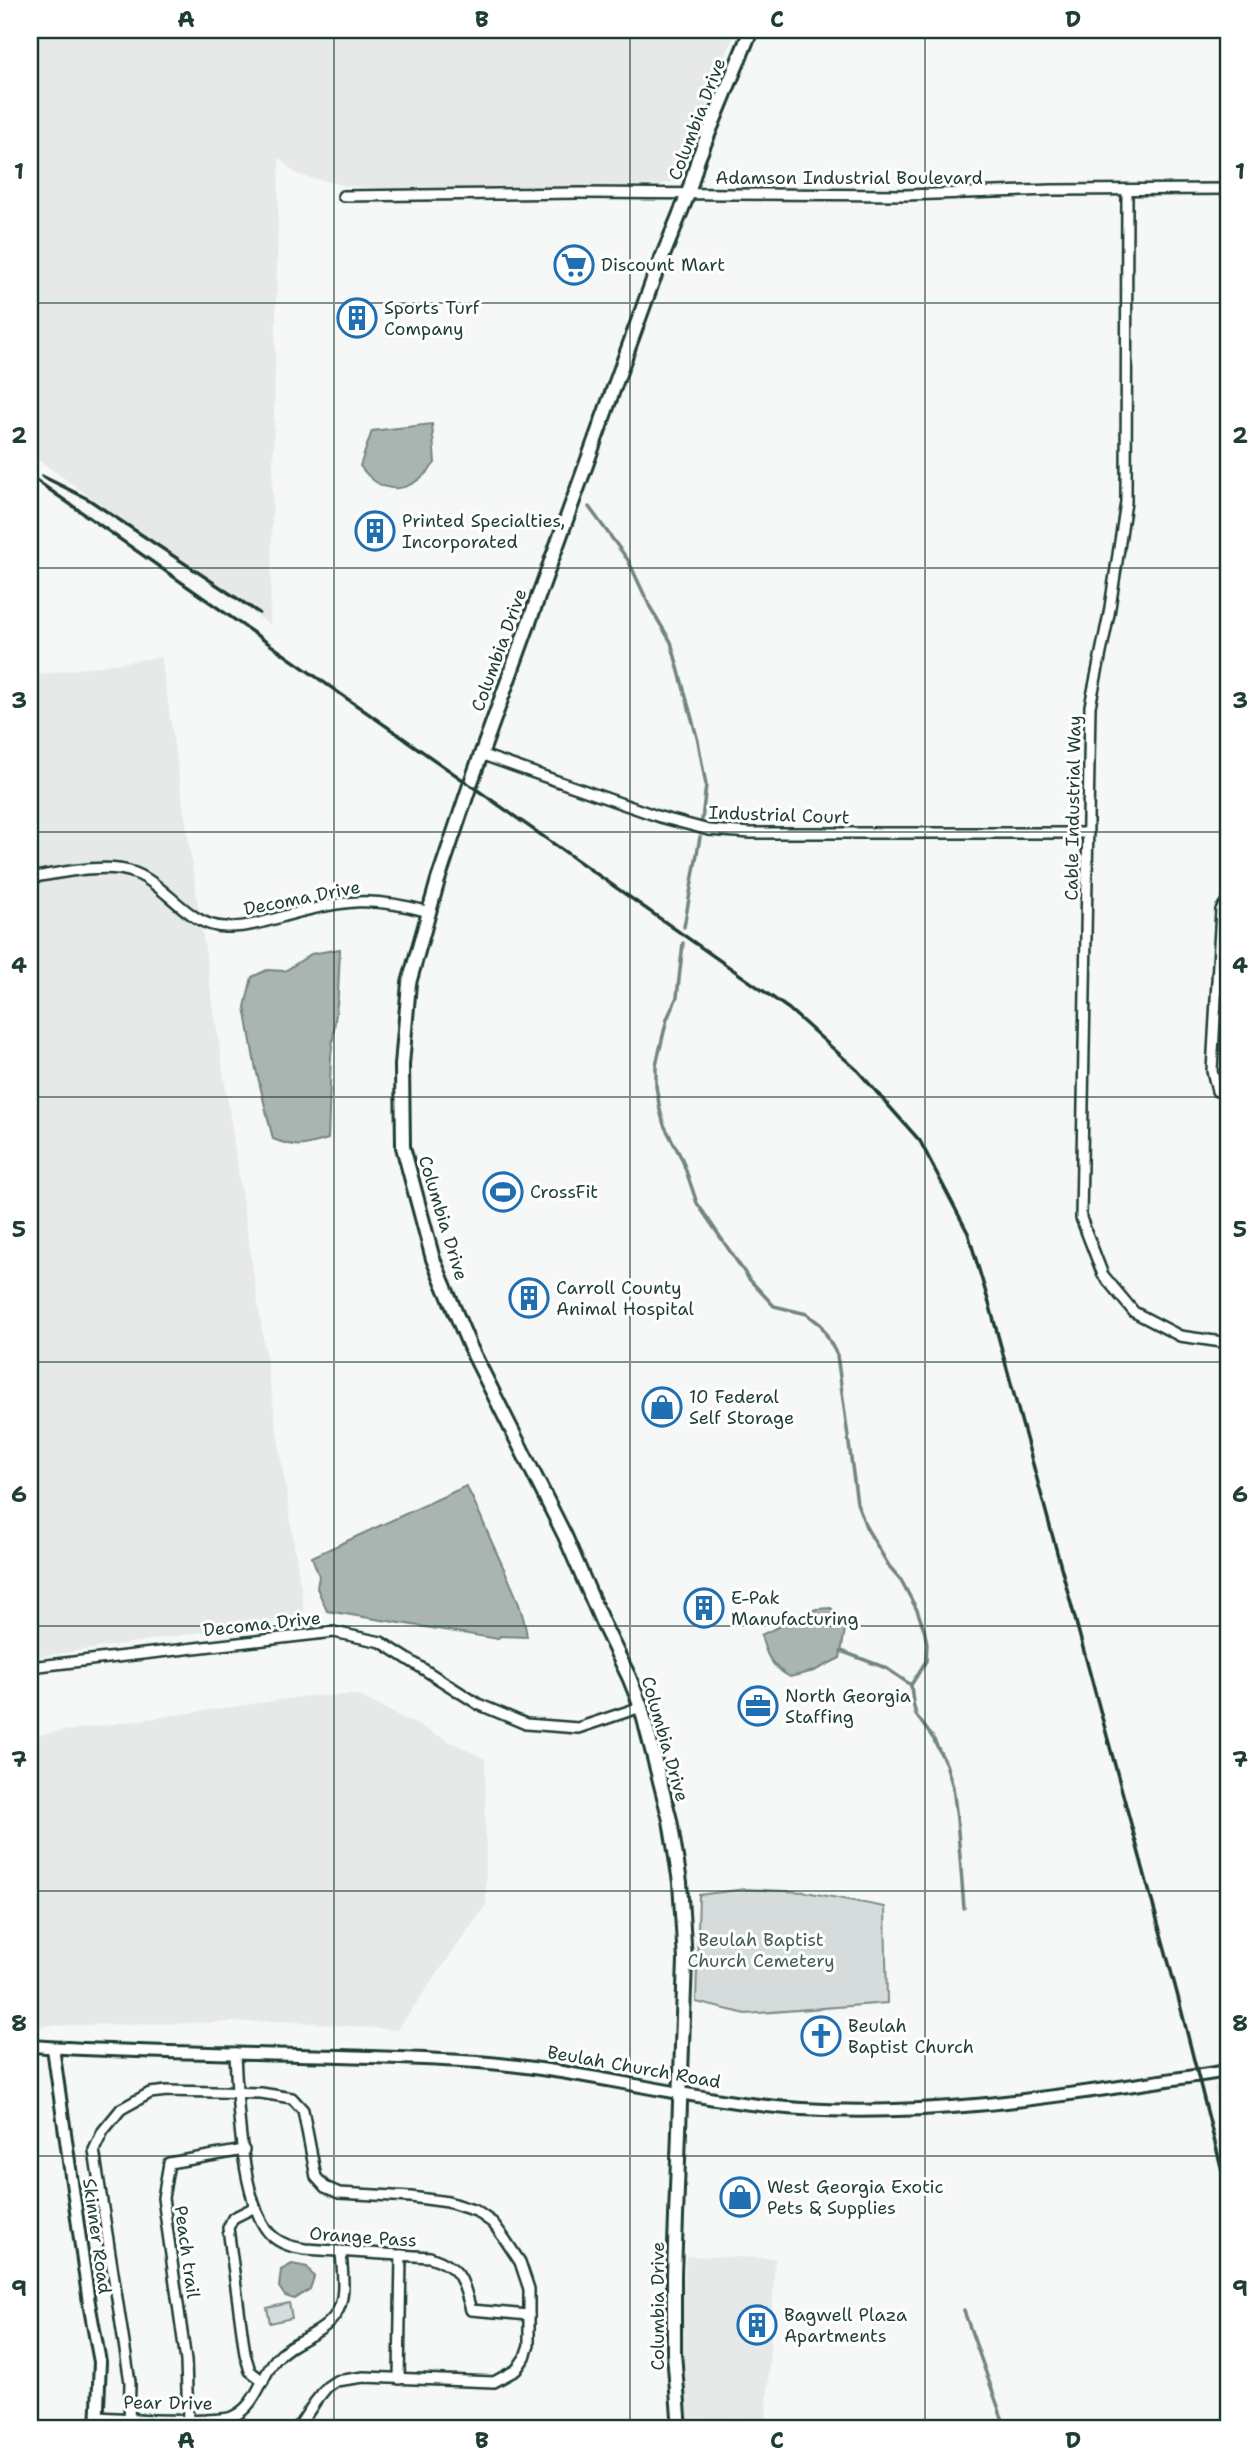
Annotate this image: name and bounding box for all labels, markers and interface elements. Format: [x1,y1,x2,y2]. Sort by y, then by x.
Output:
text: A [177,4,195,34]
text: B [475,4,489,34]
text: C [770,4,784,34]
text: D [1065,4,1081,34]
street label: Columbia Drive [663,54,731,184]
text: 1 [14,156,24,186]
text: 1 [1235,156,1245,186]
street label: Adamson Industrial Boulevard [715,166,983,190]
supermarket icon: Discount Mart [553,244,595,286]
place label: Discount Mart [601,253,725,277]
place label: Sports Turf Company [384,296,480,341]
building icon: Sports Turf Company [336,297,378,339]
text: 2 [11,420,27,450]
text: 2 [1232,420,1248,450]
place label: Printed Specialties, Incorporated [402,509,565,554]
building icon: Printed Specialties, Incorporated [354,510,396,552]
street label: Columbia Drive [466,585,532,715]
text: 3 [11,685,27,715]
text: 3 [1232,685,1248,715]
street label: Cable Industrial Way [1059,715,1087,901]
street label: Industrial Court [708,801,850,829]
street label: Decoma Drive [242,875,362,921]
text: 4 [11,950,27,980]
text: 4 [1232,950,1248,980]
street label: Columbia Drive [413,1153,473,1283]
sports icon: CrossFit [482,1171,524,1213]
place label: CrossFit [530,1180,598,1204]
text: 5 [12,1214,26,1244]
text: 5 [1233,1214,1247,1244]
place label: Carroll County Animal Hospital [556,1276,695,1321]
building icon: Carroll County Animal Hospital [508,1277,550,1319]
place label: 10 Federal Self Storage [689,1385,794,1430]
shop icon: 10 Federal Self Storage [641,1386,683,1428]
text: 6 [11,1479,27,1509]
text: 6 [1232,1479,1248,1509]
place label: E-Pak Manufacturing [731,1586,858,1631]
building icon: E-Pak Manufacturing [683,1587,725,1629]
street label: Decoma Drive [202,1606,322,1642]
street label: Columbia Drive [636,1674,694,1804]
place label: North Georgia Staffing [785,1684,911,1729]
office icon: North Georgia Staffing [737,1685,779,1727]
text: 7 [11,1744,27,1774]
text: 7 [1232,1744,1248,1774]
park label: Beulah Baptist Church Cemetery [687,1928,835,1973]
text: 8 [11,2008,27,2038]
text: 8 [1232,2008,1248,2038]
place label: Beulah Baptist Church [848,2014,974,2059]
church icon: Beulah Baptist Church [800,2015,842,2057]
street label: Beulah Church Road [545,2040,723,2094]
place label: West Georgia Exotic Pets & Supplies [767,2175,944,2220]
shop icon: West Georgia Exotic Pets & Supplies [719,2176,761,2218]
street label: Skinner Road [77,2177,117,2295]
street label: Peach trail [169,2204,205,2301]
street label: Orange Pass [308,2221,418,2253]
street label: Columbia Drive [646,2241,670,2371]
text: 9 [11,2273,27,2303]
text: 9 [1232,2273,1248,2303]
place label: Bagwell Plaza Apartments [784,2303,907,2348]
building icon: Bagwell Plaza Apartments [736,2304,778,2346]
street label: Pear Drive [123,2390,213,2416]
text: A [177,2425,195,2455]
text: B [475,2425,489,2455]
text: C [770,2425,784,2455]
text: D [1065,2425,1081,2455]

